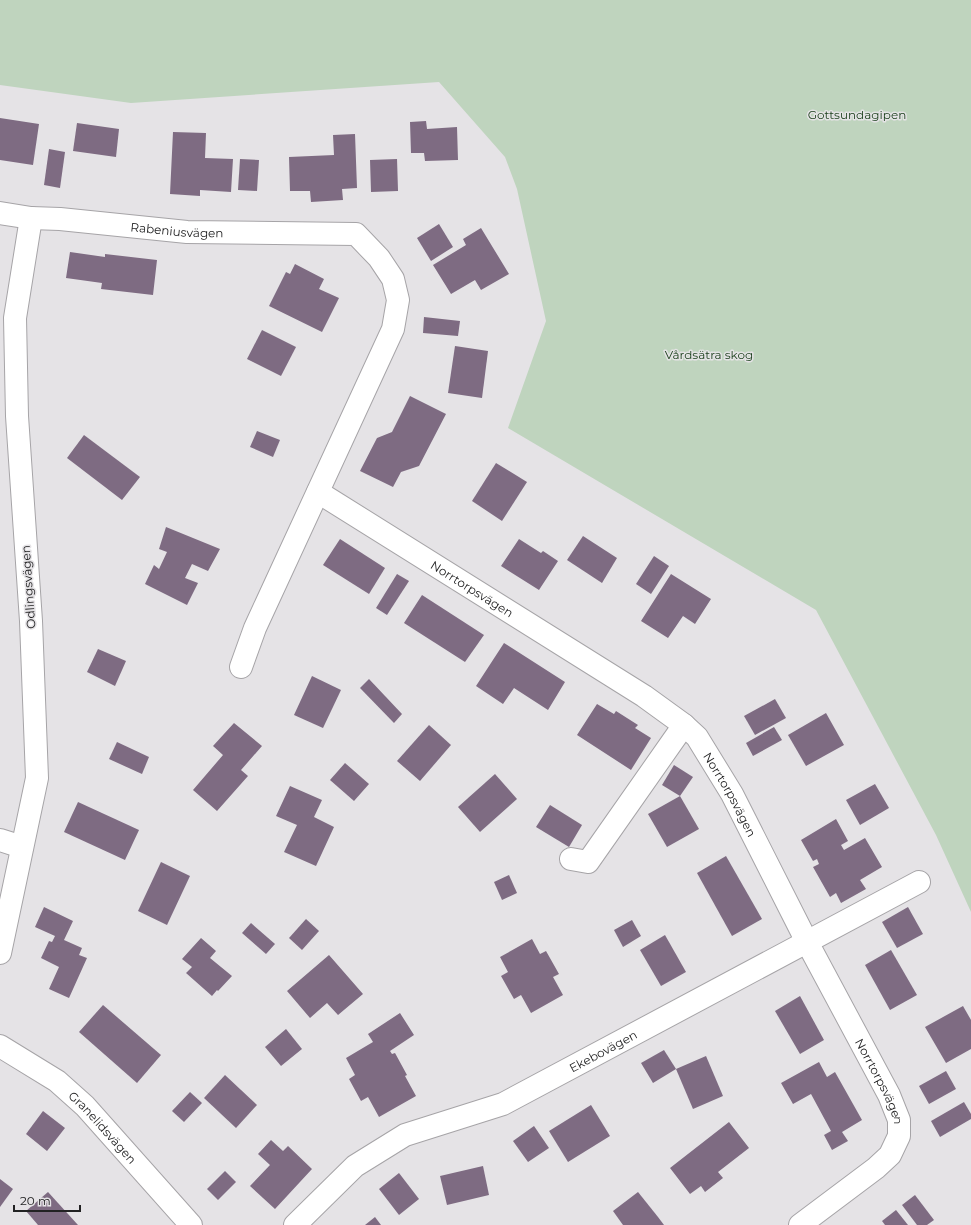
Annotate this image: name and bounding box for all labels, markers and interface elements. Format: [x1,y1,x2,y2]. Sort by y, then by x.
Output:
park label: Gottsundagipen [808,107,906,122]
street label: Rabeniusvägen [130,219,224,240]
park label: Vårdsätra skog [665,347,753,362]
street label: Odlingsvägen [18,545,38,629]
street label: Norrtorpsvägen [428,557,516,620]
street label: Norrtorpsvägen [701,749,760,839]
street label: Ekebovägen [566,1026,639,1075]
street label: Norrtorpsvägen [852,1036,907,1124]
street label: Granelidsvägen [66,1088,140,1166]
scale bar [14,1187,80,1213]
text: 20 m [20,1193,51,1208]

